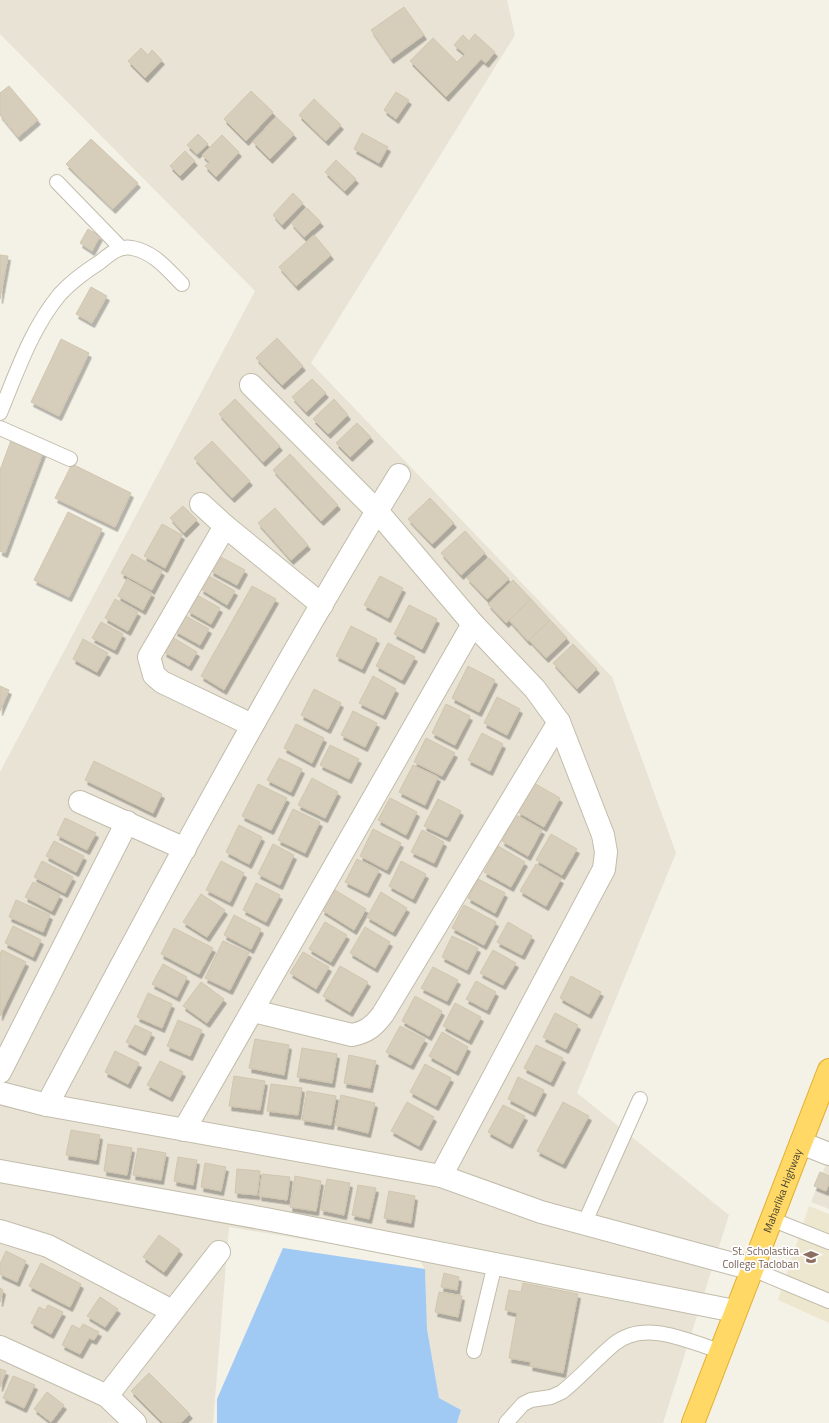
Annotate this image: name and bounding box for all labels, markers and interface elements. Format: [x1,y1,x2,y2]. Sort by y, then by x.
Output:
street label: Maharlika Highway [759,1146,806,1235]
place label: St. Scholastica College Tacloban [722,1243,799,1272]
school or university icon: St. Scholastica College Tacloban [802,1248,820,1266]

